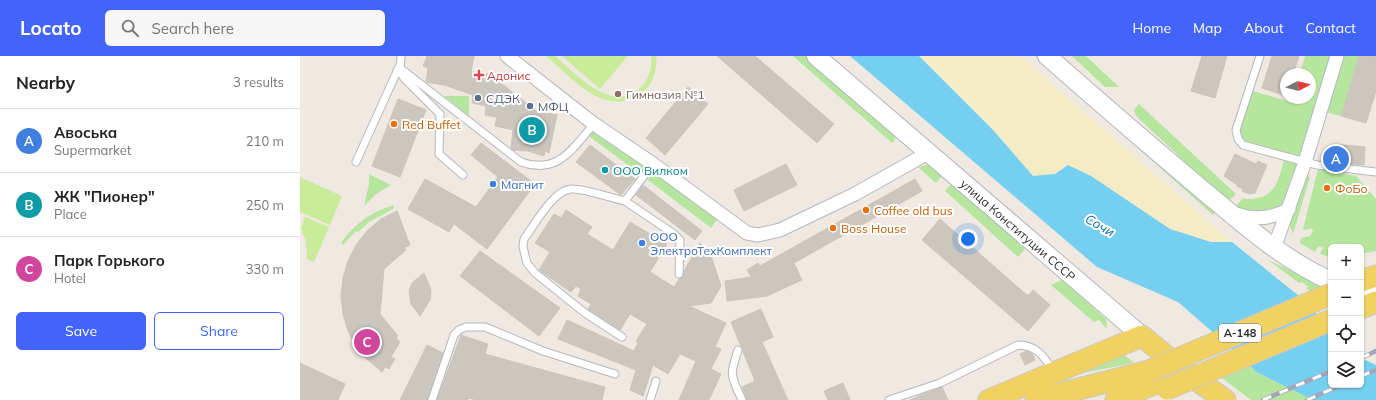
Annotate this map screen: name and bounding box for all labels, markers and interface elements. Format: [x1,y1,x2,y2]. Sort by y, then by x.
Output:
search box [105,10,385,46]
text: Locato [20,16,81,40]
icon: search [119,17,141,39]
text: Search here [151,19,234,38]
text: Home [1132,19,1171,37]
text: Map [1193,19,1222,37]
text: About [1244,19,1284,37]
text: Contact [1306,19,1356,37]
place label: Адонис [487,68,530,83]
north arrow [1280,68,1316,104]
marker: Адонис [474,70,484,80]
text: Nearby [16,72,75,93]
text: 3 results [233,74,284,90]
place label: Гимназия №1 [626,87,705,102]
marker: Гимназия №1 [613,89,623,99]
place label: СДЭК [486,91,520,106]
marker: СДЭК [473,93,483,103]
place label: МФЦ [538,99,569,114]
marker: МФЦ [525,101,535,111]
pin: B [519,115,545,145]
place label: Red Buffet [402,117,461,132]
marker: Red Buffet [389,119,399,129]
text: Авоська [54,123,117,142]
text: A [24,133,34,149]
text: 210 m [246,133,284,149]
text: Supermarket [54,142,131,158]
pin: A [1323,144,1349,174]
place label: ООО Вилком [613,163,688,178]
marker: ООО Вилком [600,165,610,175]
street label: улица Конституции СССР [957,176,1079,284]
place label: Магнит [501,177,544,192]
marker: Магнит [488,179,498,189]
place label: ФоБо [1335,181,1368,196]
marker: ФоБо [1322,183,1332,193]
text: ЖК "Пионер" [54,187,155,206]
text: B [25,197,33,213]
text: 250 m [246,197,284,213]
place label: Coffee old bus [874,203,953,218]
marker: Coffee old bus [861,205,871,215]
text: Place [54,206,87,222]
water label: Сочи [1082,210,1118,240]
place label: Boss House [841,221,907,236]
marker: Boss House [828,223,838,233]
place label: ООО ЭлектроТехКомплект [650,229,773,258]
your location [958,229,978,249]
marker: ООО ЭлектроТехКомплект [637,238,647,248]
map controls [1328,244,1364,388]
button: + [1328,244,1364,280]
text: Парк Горького [54,251,165,270]
text: C [25,261,33,277]
text: 330 m [246,261,284,277]
text: Hotel [54,270,86,286]
button: − [1328,280,1364,316]
button: Save [16,312,146,350]
button: Share [154,312,284,350]
button: locate [1328,316,1364,352]
road number: А-148 [1219,324,1261,342]
pin: C [354,327,380,357]
button: layers [1328,352,1364,388]

